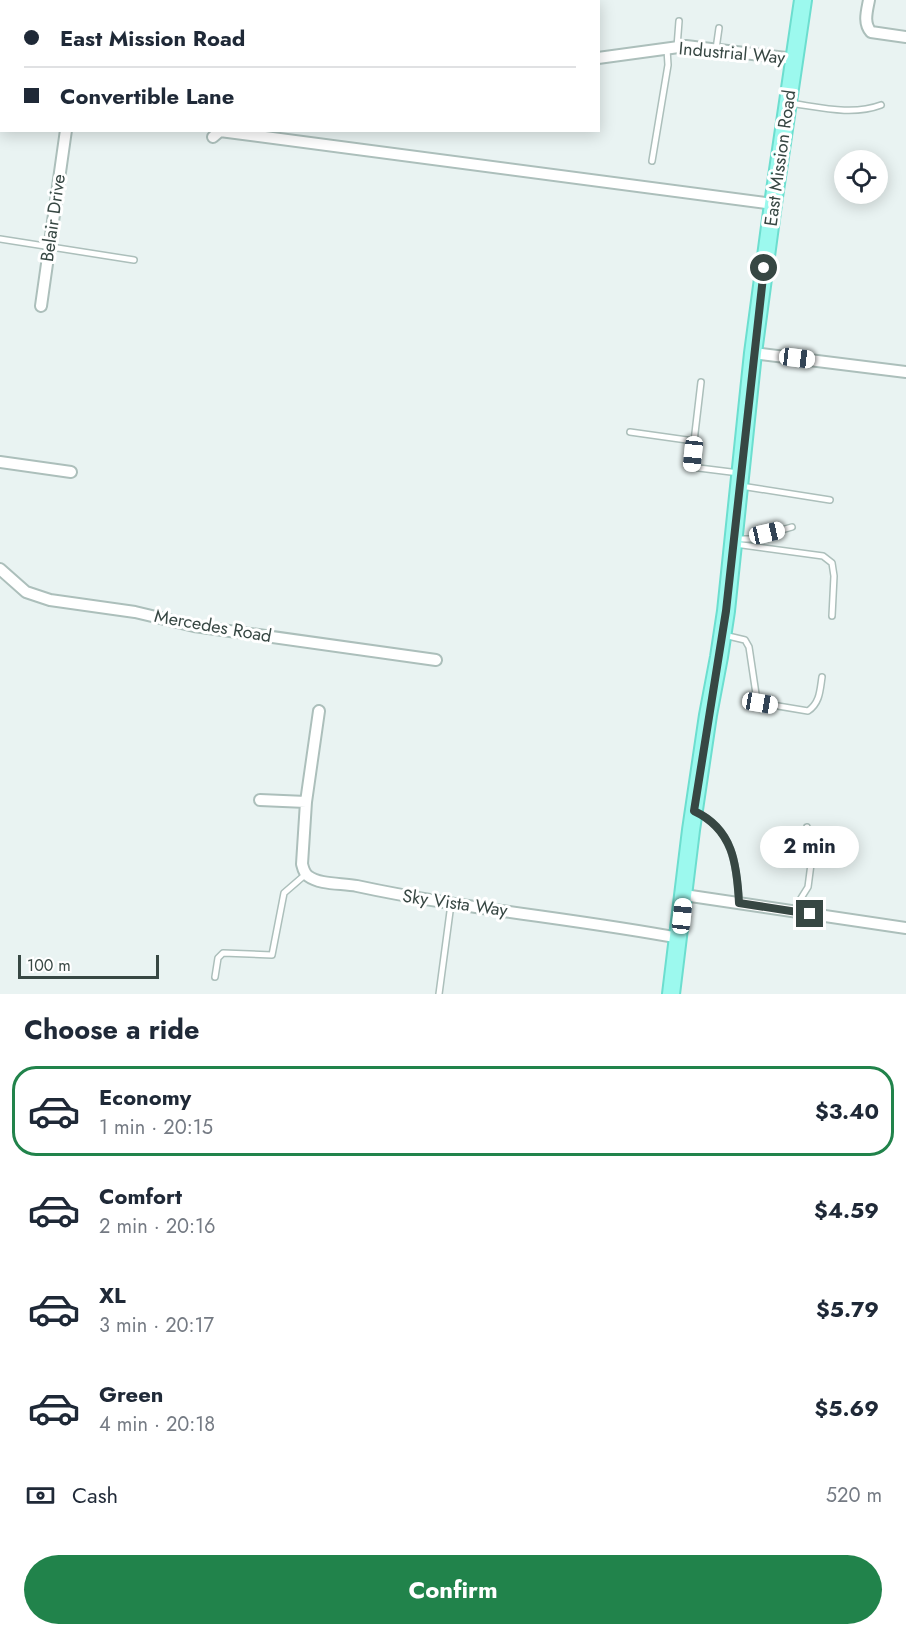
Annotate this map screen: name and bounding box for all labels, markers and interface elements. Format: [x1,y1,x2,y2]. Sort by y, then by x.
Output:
text: East Mission Road [60,22,245,54]
street label: Industrial Way [678,35,786,71]
text: Convertible Lane [60,80,234,112]
street label: East Mission Road [758,88,802,228]
map controls [834,150,888,204]
button: locate [834,150,888,204]
street label: Belair Drive [34,172,72,264]
route start [750,254,777,281]
car [778,347,816,369]
car [682,435,704,473]
car [747,520,787,546]
street label: Mercedes Road [152,603,274,649]
car [741,691,779,715]
callout: 2 min [760,827,860,869]
text: 2 min [783,832,836,861]
street label: Sky Vista Way [401,883,509,923]
car [671,897,693,935]
route end [796,900,823,927]
scale bar [18,952,159,980]
text: 100 m [27,954,71,977]
text: Choose a ride [24,1010,199,1049]
text: Economy [99,1081,191,1113]
icon: car [27,1084,81,1138]
text: $3.40 [815,1095,879,1127]
text: 1 min · 20:15 [99,1113,213,1142]
text: Comfort [99,1180,182,1212]
icon: car [27,1183,81,1237]
text: $4.59 [814,1194,879,1226]
text: 2 min · 20:16 [99,1212,216,1241]
text: XL [99,1279,126,1311]
icon: car [27,1282,81,1336]
text: $5.79 [816,1293,879,1325]
text: 3 min · 20:17 [99,1311,214,1340]
text: Green [99,1378,163,1410]
icon: car [27,1381,81,1435]
text: $5.69 [815,1392,879,1424]
text: 4 min · 20:18 [99,1410,215,1439]
icon: cash [24,1479,57,1512]
text: Cash [72,1479,118,1511]
text: 520 m [826,1481,882,1510]
button: Confirm [24,1555,882,1624]

